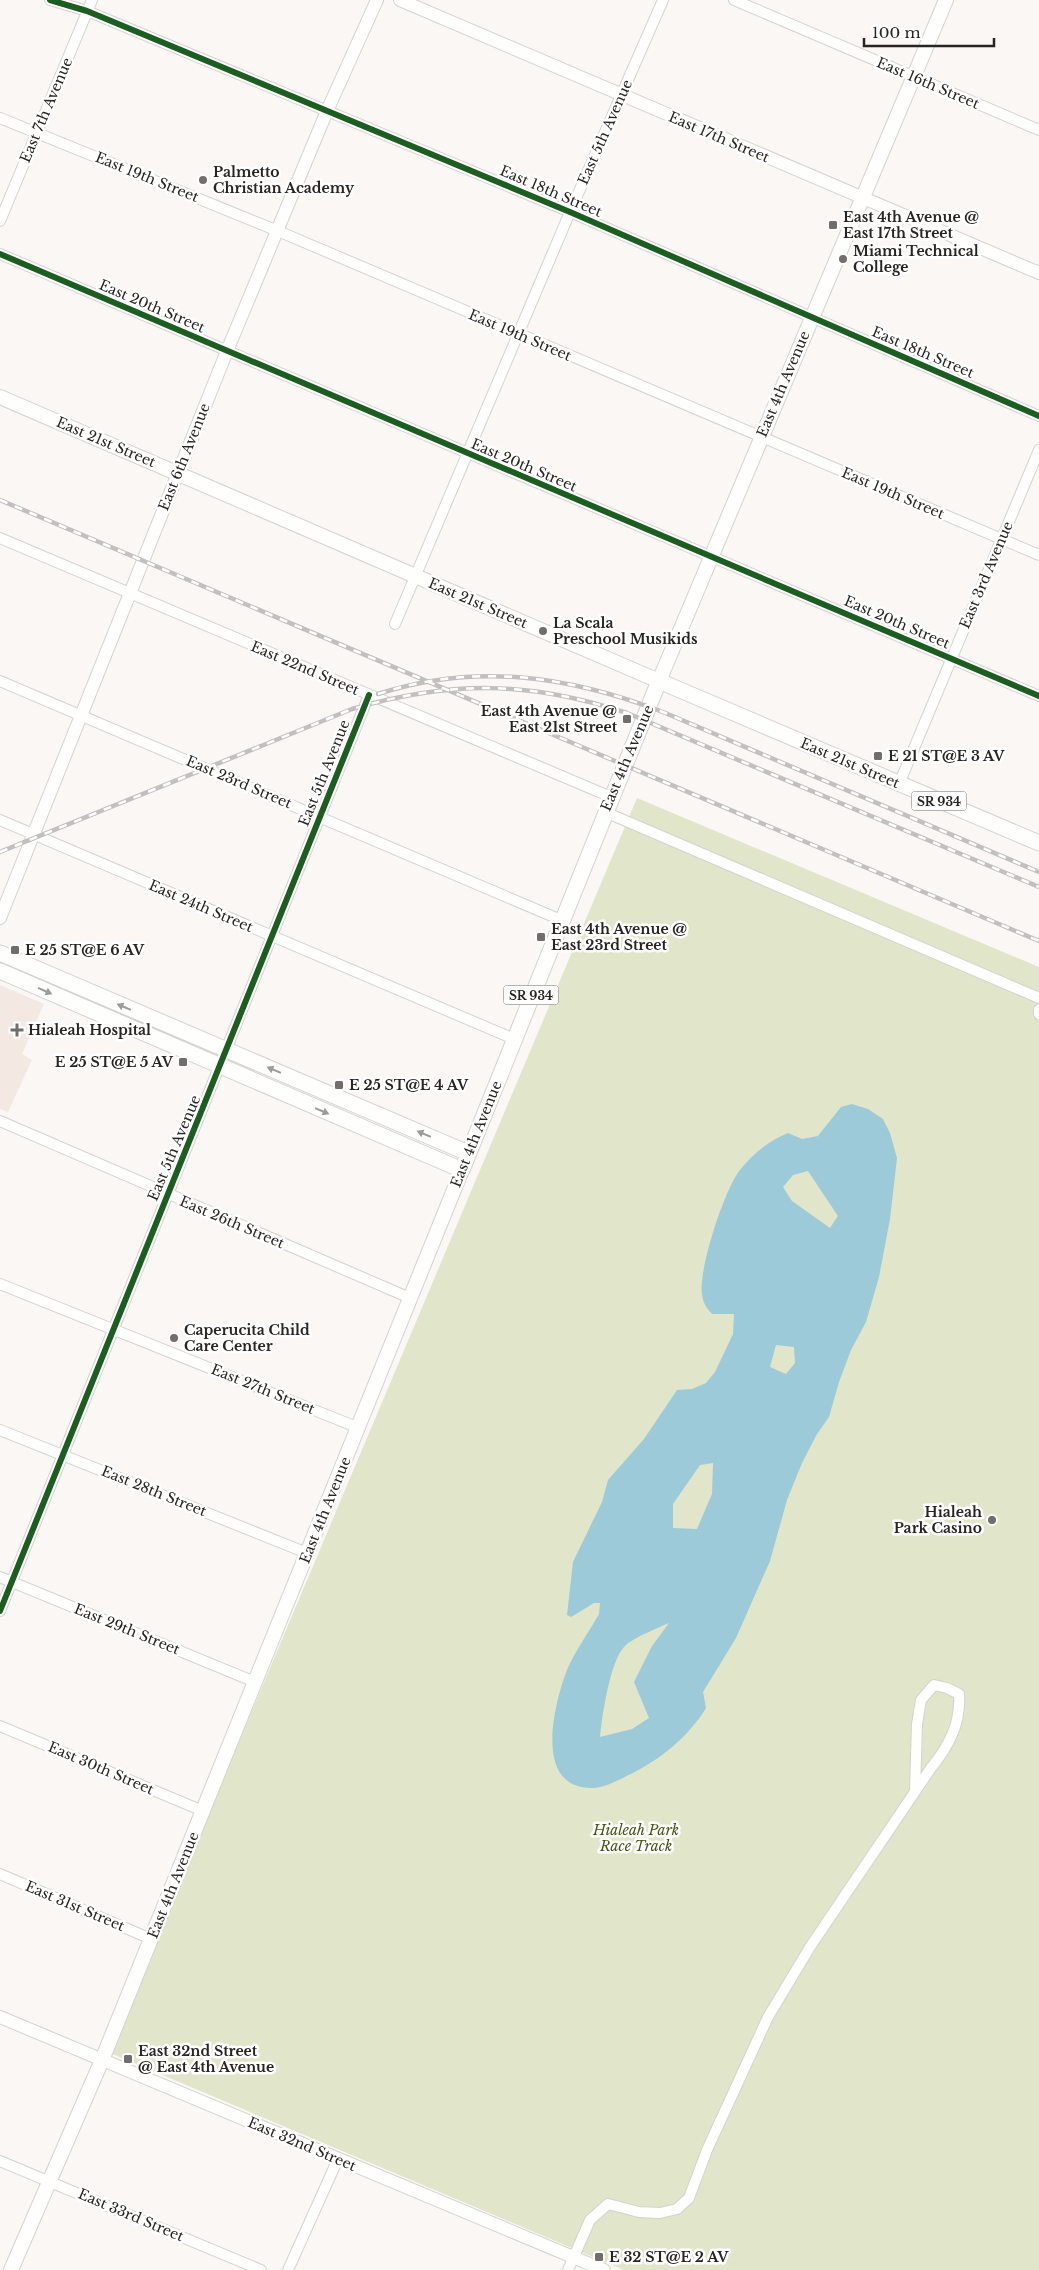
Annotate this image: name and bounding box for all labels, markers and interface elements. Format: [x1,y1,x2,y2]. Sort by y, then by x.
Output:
scale bar [864,15,994,47]
text: 100 m [872,23,921,42]
street label: East 16th Street [874,53,983,113]
street label: East 7th Avenue [16,55,76,165]
street label: East 5th Avenue [574,77,636,187]
street label: East 17th Street [666,108,773,167]
street label: East 19th Street [93,148,202,206]
street label: East 18th Street [497,161,606,221]
place label: Palmetto Christian Academy [213,163,355,197]
marker: Palmetto Christian Academy [197,174,209,186]
place label: East 4th Avenue @ East 17th Street [843,208,979,242]
marker: East 4th Avenue @ East 17th Street [827,219,839,231]
place label: Miami Technical College [853,242,979,276]
marker: Miami Technical College [837,253,849,265]
street label: East 20th Street [96,276,208,337]
street label: East 19th Street [466,305,575,365]
street label: East 18th Street [869,322,978,382]
street label: East 4th Avenue [753,328,813,440]
street label: East 6th Avenue [154,401,214,513]
street label: East 21st Street [54,413,159,471]
street label: East 20th Street [468,435,580,496]
street label: East 19th Street [839,463,948,523]
street label: East 3rd Avenue [955,519,1017,631]
street label: East 21st Street [426,574,531,632]
street label: East 20th Street [841,592,953,653]
place label: La Scala Preschool Musikids [553,614,698,648]
marker: La Scala Preschool Musikids [537,625,549,637]
street label: East 22nd Street [248,637,363,699]
place label: East 4th Avenue @ East 21st Street [481,702,618,736]
street label: East 4th Avenue [597,702,657,814]
marker: East 4th Avenue @ East 21st Street [621,713,633,725]
street label: East 5th Avenue [294,717,354,829]
street label: East 21st Street [798,734,903,792]
place label: E 21 ST@E 3 AV [888,747,1005,765]
marker: E 21 ST@E 3 AV [872,750,884,762]
street label: East 23rd Street [183,752,295,813]
road number: SR 934 [912,791,966,810]
street label: East 24th Street [146,876,256,936]
place label: East 4th Avenue @ East 23rd Street [551,920,687,954]
marker: East 4th Avenue @ East 23rd Street [535,931,547,943]
place label: E 25 ST@E 6 AV [25,941,145,959]
marker: E 25 ST@E 6 AV [9,944,21,956]
road number: SR 934 [504,986,558,1004]
one-way arrow [38,987,52,995]
one-way arrow [117,1003,131,1011]
place label: Hialeah Hospital [28,1021,151,1039]
marker: Hialeah Hospital [10,1023,24,1037]
place label: E 25 ST@E 5 AV [55,1053,174,1071]
marker: E 25 ST@E 5 AV [177,1056,189,1068]
one-way arrow [266,1066,281,1074]
place label: E 25 ST@E 4 AV [349,1076,469,1094]
street label: East 4th Avenue [446,1078,506,1190]
marker: E 25 ST@E 4 AV [333,1079,345,1091]
street label: East 5th Avenue [144,1092,204,1204]
one-way arrow [315,1107,329,1115]
one-way arrow [417,1129,431,1137]
street label: East 26th Street [177,1192,288,1252]
place label: Caperucita Child Care Center [184,1321,310,1355]
marker: Caperucita Child Care Center [168,1332,180,1344]
street label: East 27th Street [208,1360,318,1418]
street label: East 4th Avenue [295,1454,355,1566]
street label: East 28th Street [99,1462,210,1521]
place label: Hialeah Park Casino [894,1503,982,1537]
marker: Hialeah Park Casino [986,1514,998,1526]
street label: East 29th Street [72,1600,183,1659]
street label: East 30th Street [45,1738,157,1799]
park label: Hialeah Park Race Track [592,1821,679,1855]
street label: East 4th Avenue [143,1829,203,1941]
street label: East 31st Street [23,1877,128,1935]
place label: East 32nd Street @ East 4th Avenue [138,2042,274,2076]
marker: East 32nd Street @ East 4th Avenue [122,2053,134,2065]
street label: East 32nd Street [245,2113,360,2175]
street label: East 33rd Street [75,2185,187,2246]
place label: E 32 ST@E 2 AV [609,2248,729,2266]
marker: E 32 ST@E 2 AV [593,2251,605,2263]

